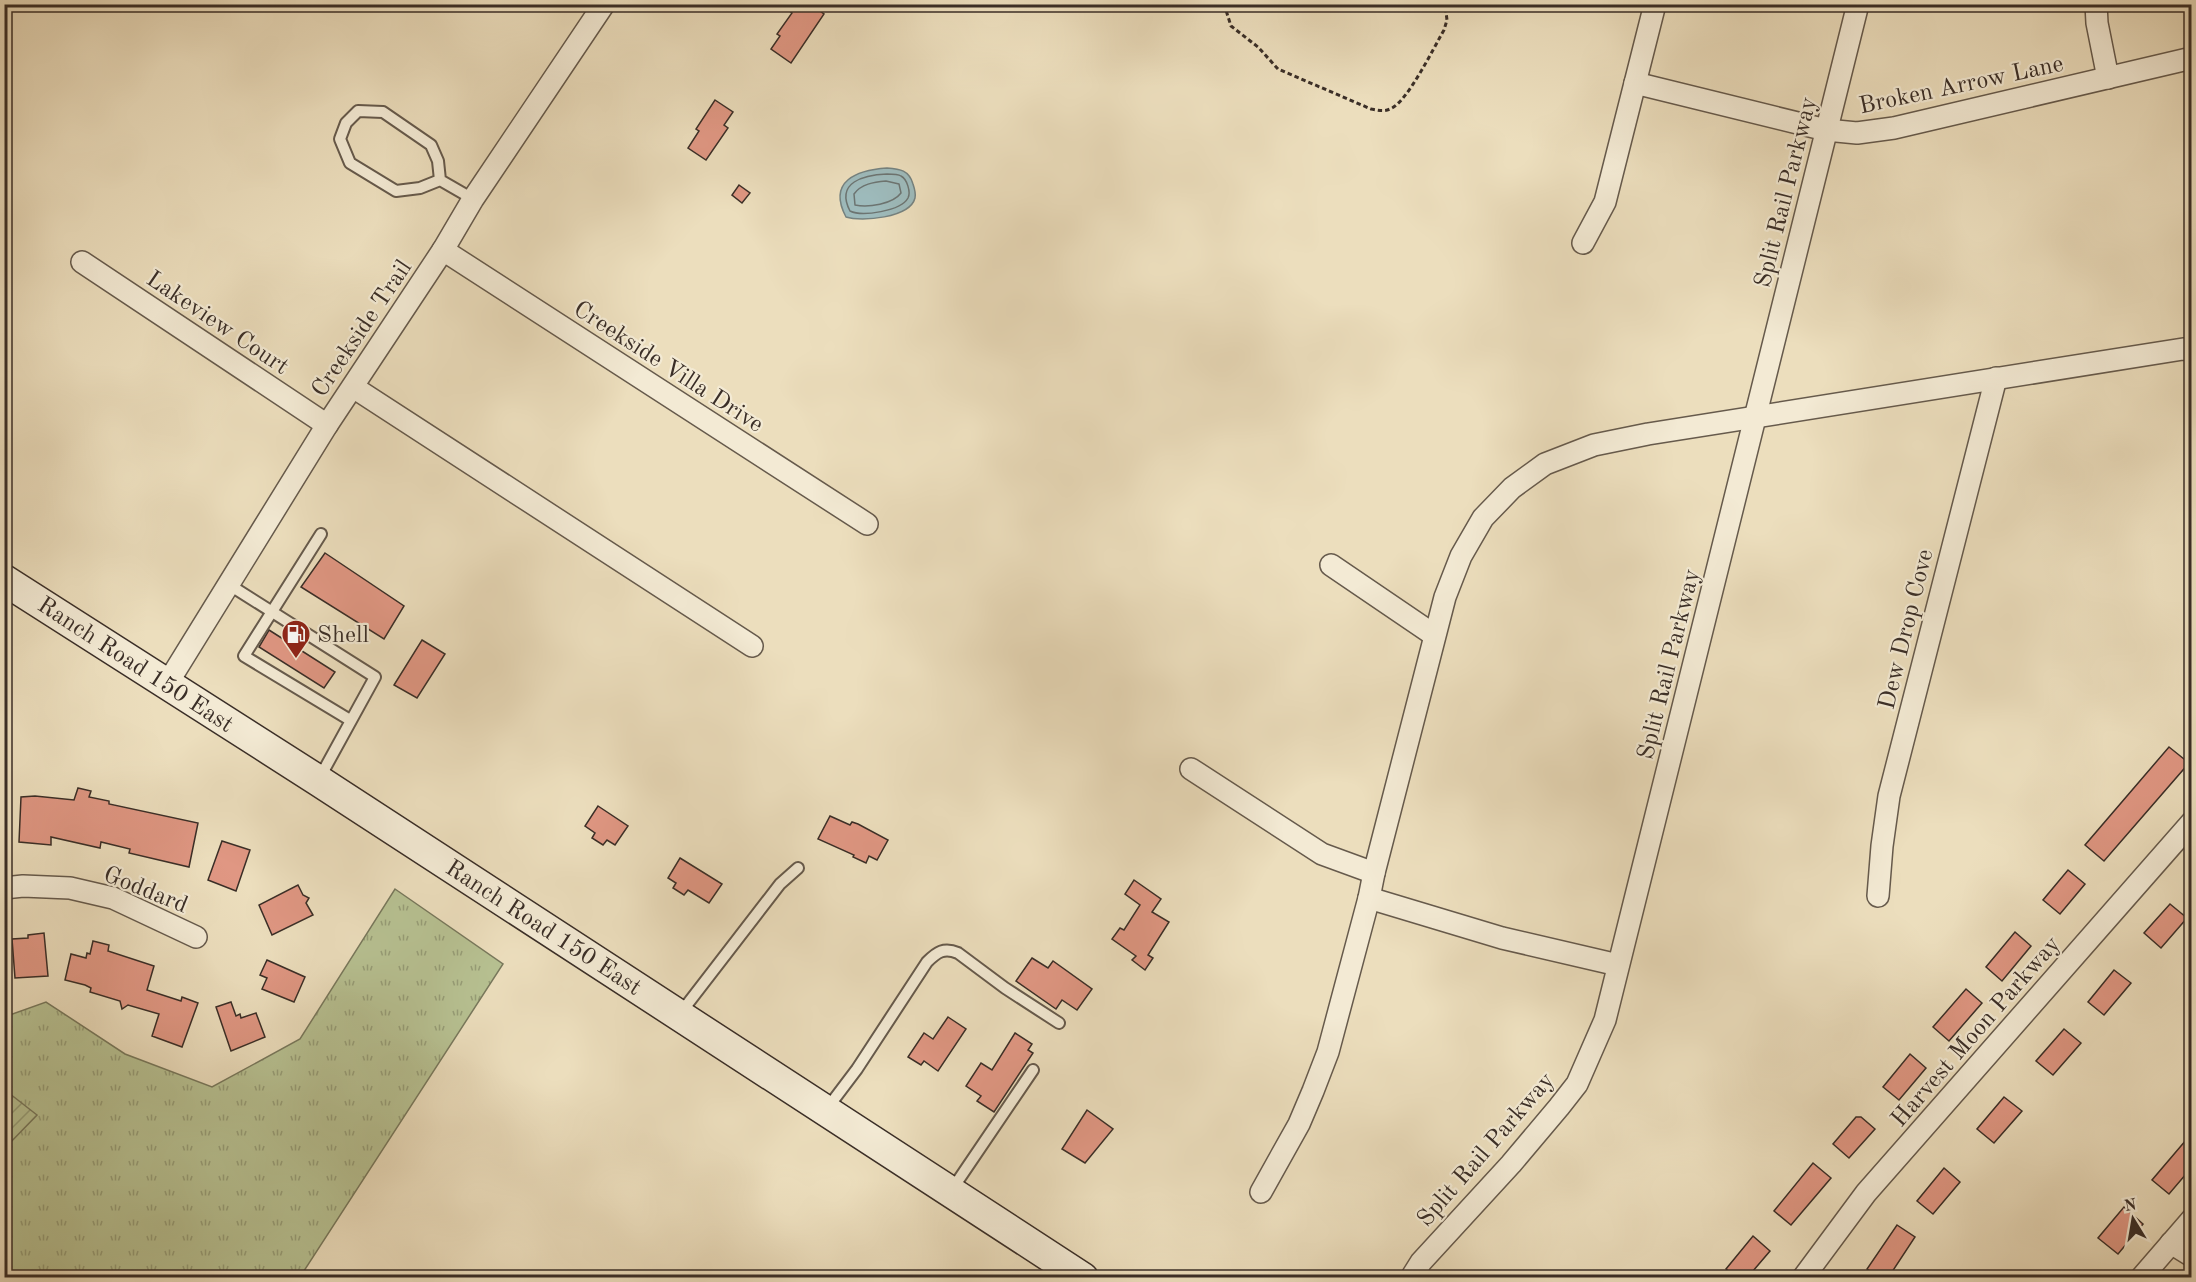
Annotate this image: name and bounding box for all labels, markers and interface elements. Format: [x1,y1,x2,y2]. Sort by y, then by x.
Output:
street label: Broken Arrow Lane [1857,53,2066,119]
street label: Split Rail Parkway [1752,94,1822,290]
street label: Creekside Trail [308,256,417,402]
street label: Lakeview Court [141,267,292,380]
street label: Creekside Villa Drive [569,297,767,438]
street label: Dew Drop Cove [1875,547,1938,712]
street label: Split Rail Parkway [1635,566,1705,762]
street label: Ranch Road 150 East [33,593,237,738]
fuel station icon: Shell [280,618,312,660]
place label: Shell [317,624,369,648]
street label: Ranch Road 150 East [441,856,645,1001]
street label: Goddard [100,863,191,919]
street label: Harvest Moon Parkway [1887,932,2066,1132]
street label: Split Rail Parkway [1413,1068,1560,1232]
north arrow [2103,1189,2163,1249]
text: N [2123,1197,2139,1215]

